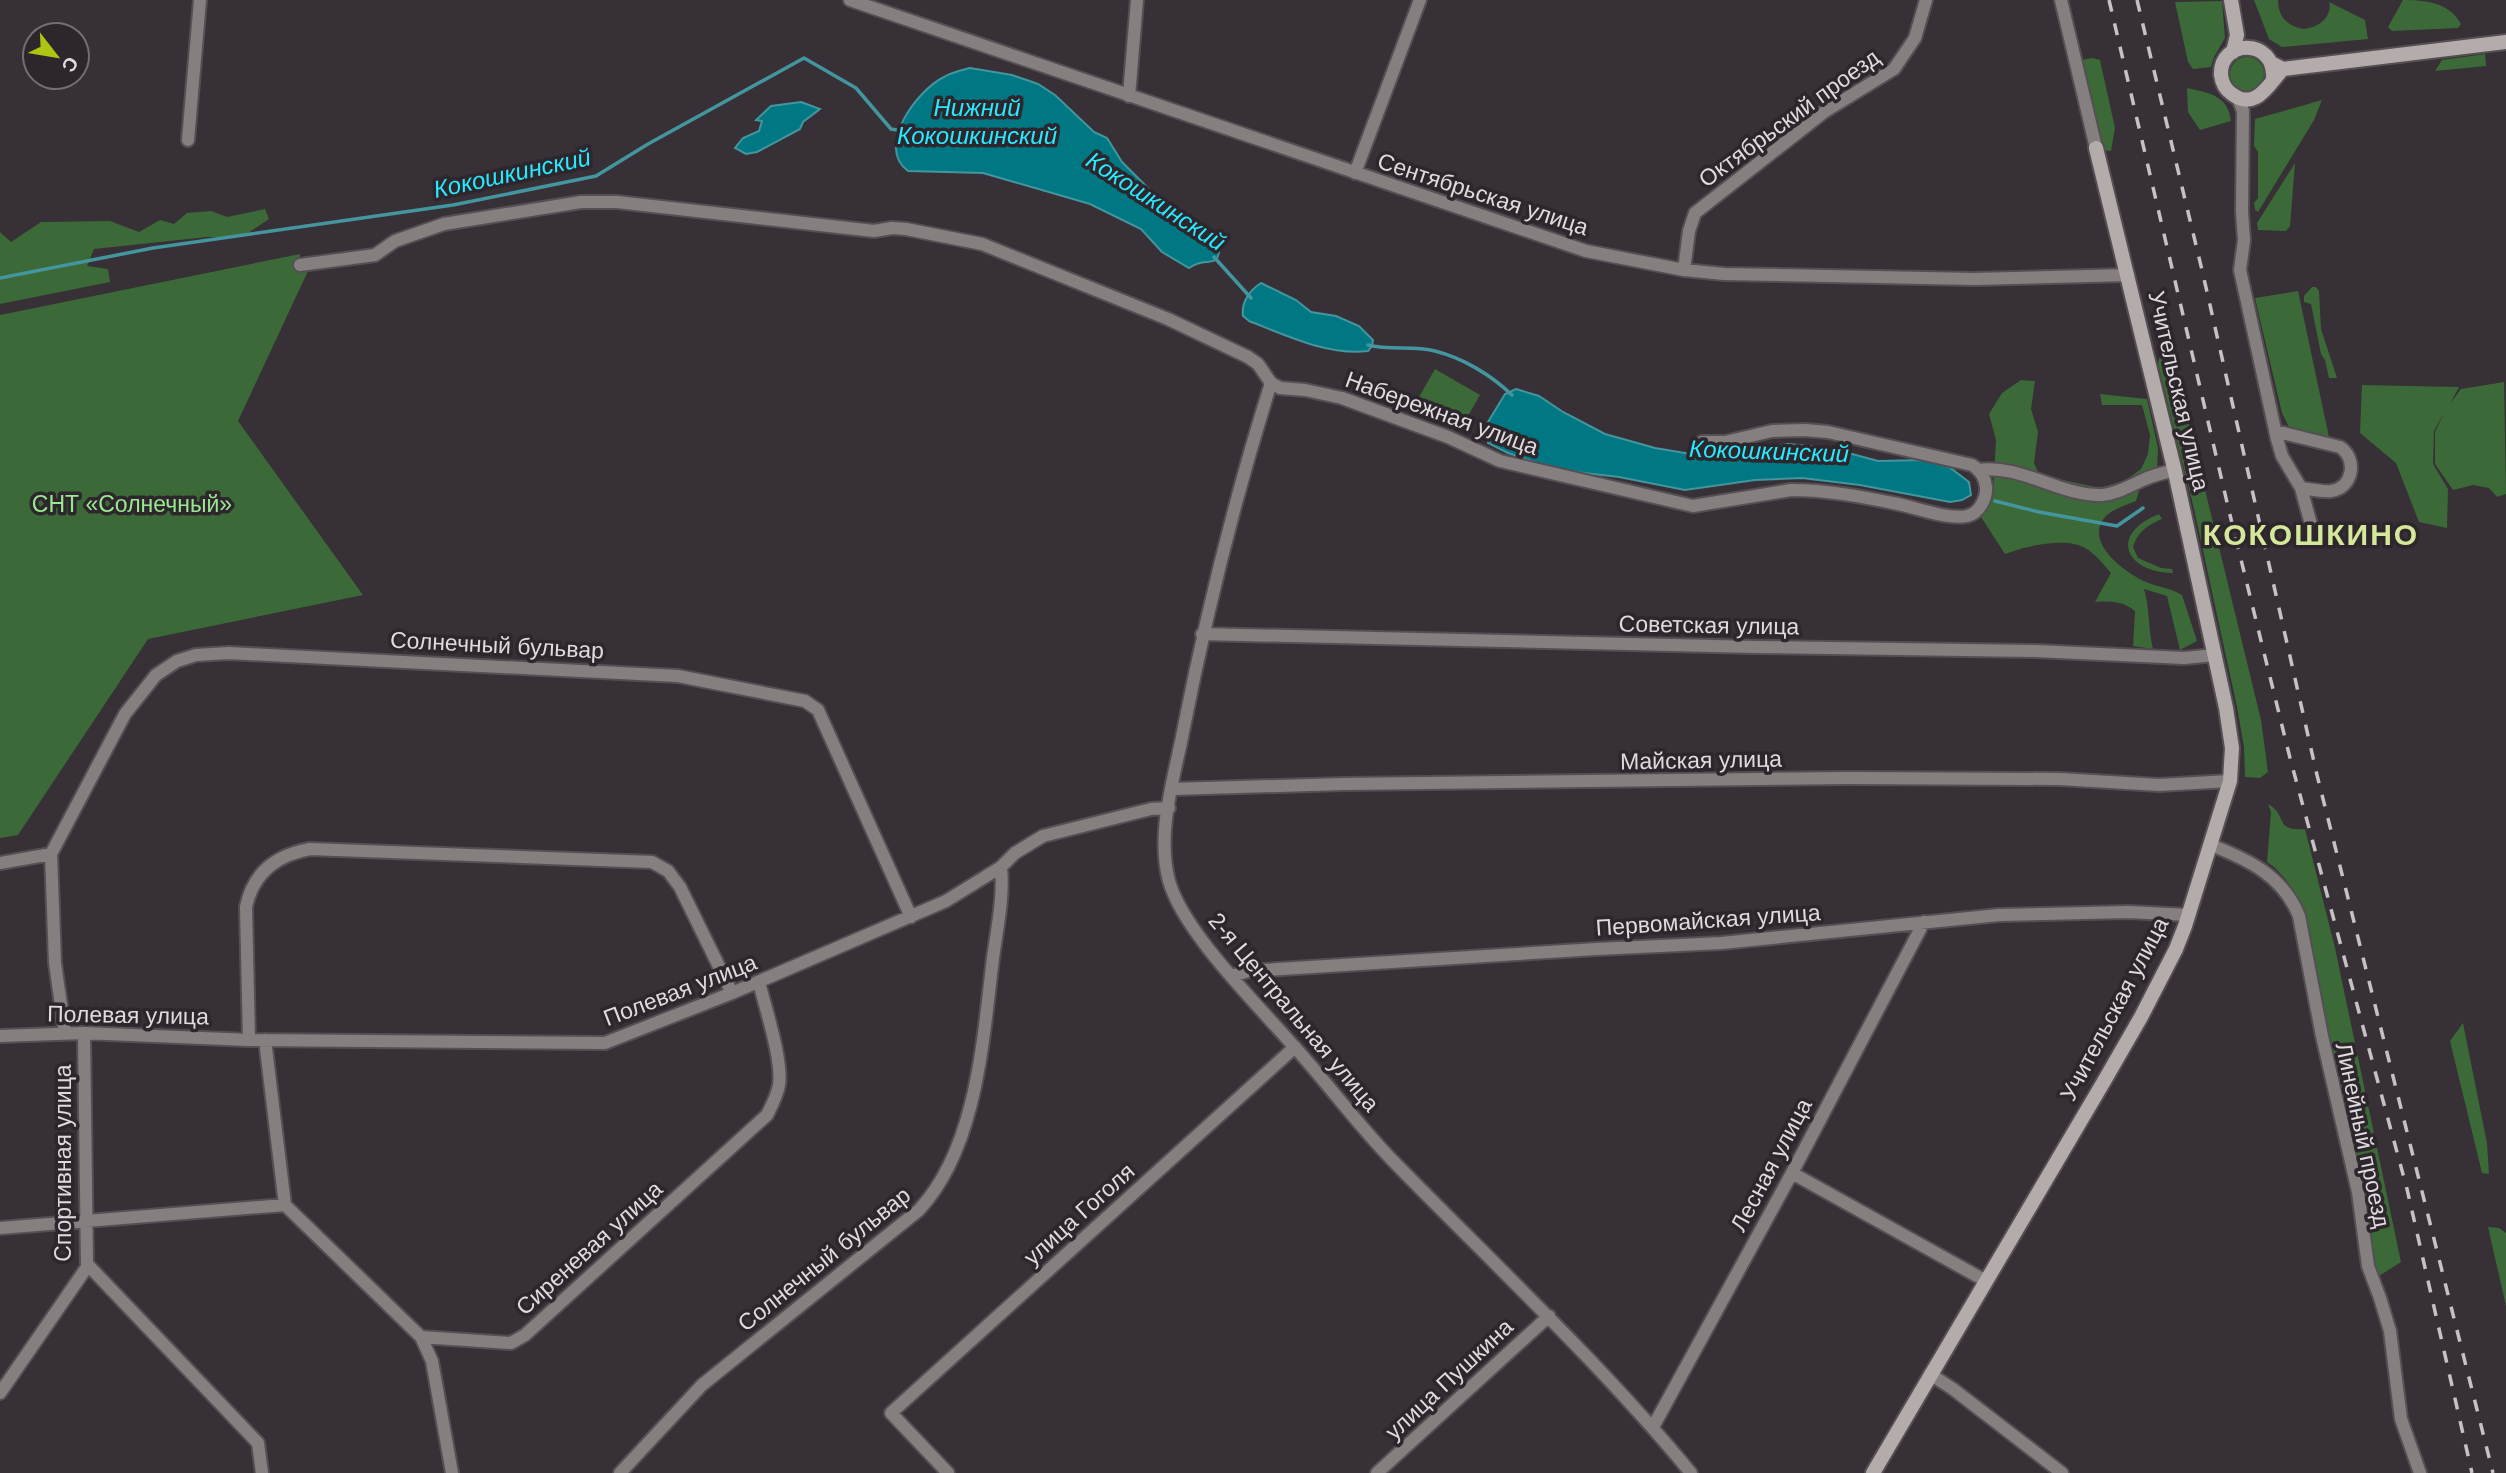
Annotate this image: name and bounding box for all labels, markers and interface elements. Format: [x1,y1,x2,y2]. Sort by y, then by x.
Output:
north arrow [21,21,91,91]
street label: Октябрьский проезд [1694,43,1885,192]
text: С [57,53,83,76]
water label: Нижний Кокошкинский [897,94,1057,149]
water label: Кокошкинский [431,143,593,203]
water label: Кокошкинский [1082,146,1230,256]
street label: Сентябрьская улица [1374,148,1592,240]
street label: Учительская улица [2143,289,2215,494]
street label: Набережная улица [1342,366,1542,460]
water label: Кокошкинский [1689,435,1849,467]
park label: СНТ «Солнечный» [32,491,232,517]
district label: КОКОШКИНО [2203,518,2419,551]
street label: Советская улица [1618,610,1800,640]
street label: Солнечный бульвар [389,626,605,664]
street label: Майская улица [1620,746,1782,774]
street label: Первомайская улица [1595,899,1821,941]
street label: 2-я Центральная улица [1203,908,1385,1117]
street label: Учительская улица [2055,913,2173,1105]
street label: Полевая улица [600,949,760,1031]
street label: Полевая улица [47,1001,209,1029]
street label: Линейный проезд [2331,1040,2395,1230]
street label: Спортивная улица [50,1064,76,1262]
street label: Лесная улица [1725,1094,1817,1236]
street label: улица Гоголя [1019,1158,1139,1270]
street label: Сиреневая улица [511,1176,667,1320]
street label: Солнечный бульвар [733,1182,915,1336]
street label: улица Пушкина [1380,1313,1518,1445]

